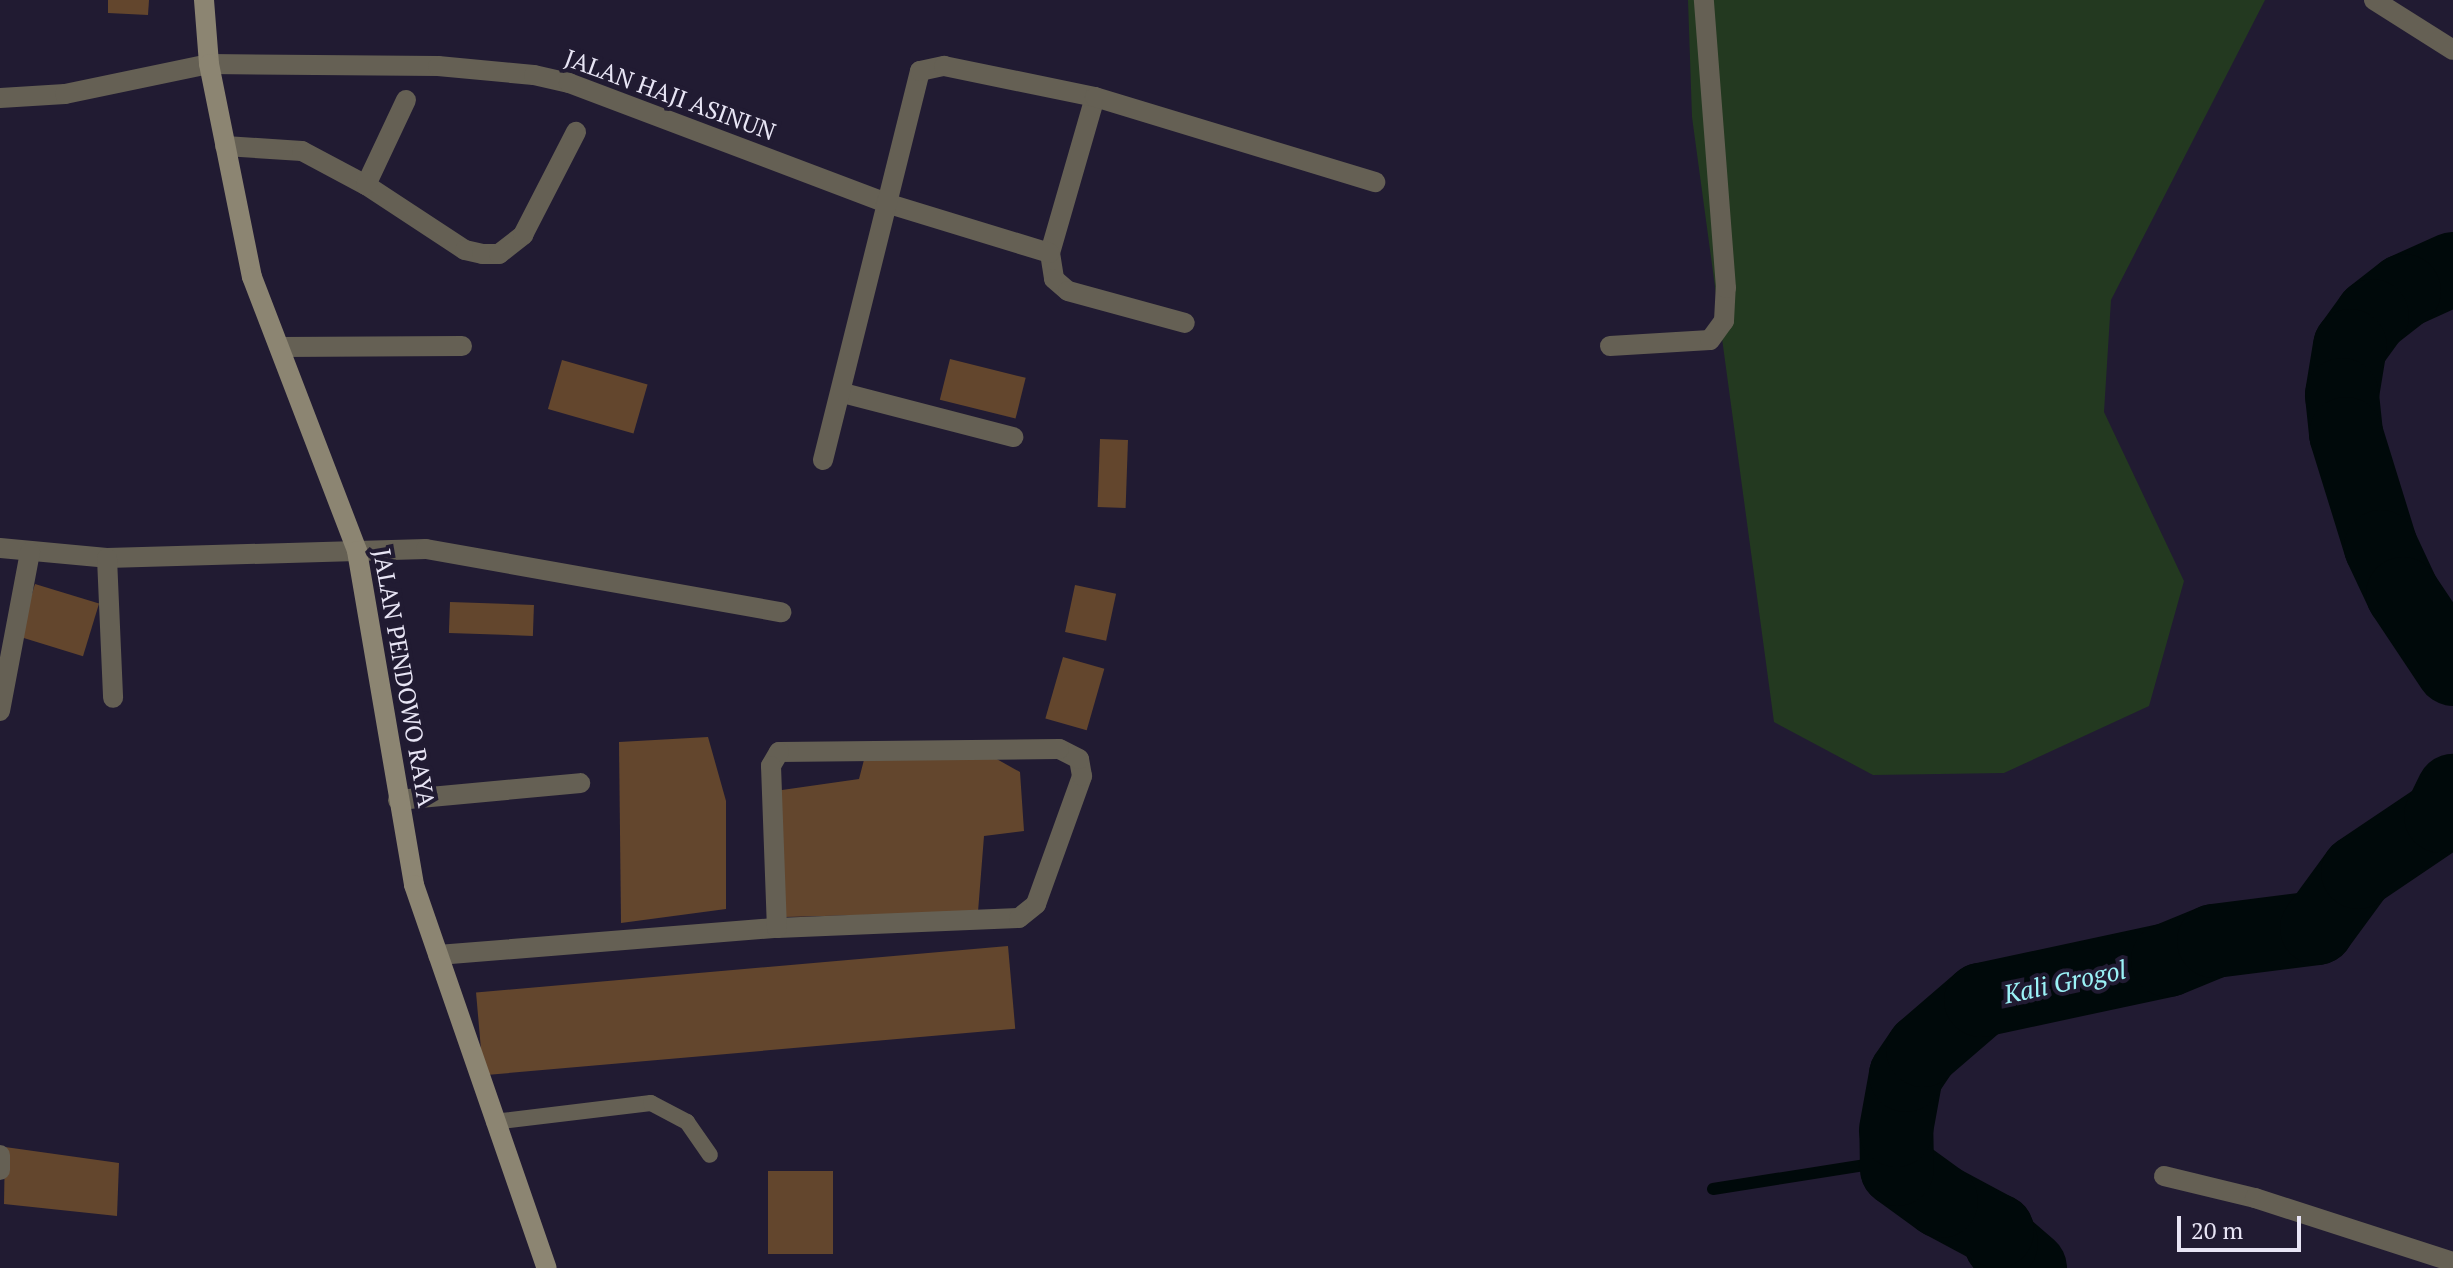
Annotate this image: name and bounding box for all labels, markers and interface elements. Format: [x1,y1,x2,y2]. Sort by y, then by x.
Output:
street label: JALAN HAJI ASINUN [560,43,780,147]
street label: JALAN PENDOWO RAYA [367,547,441,809]
water label: Kali Grogol [2001,954,2129,1010]
scale bar [2181,1200,2305,1250]
text: 20 m [2191,1214,2243,1246]

